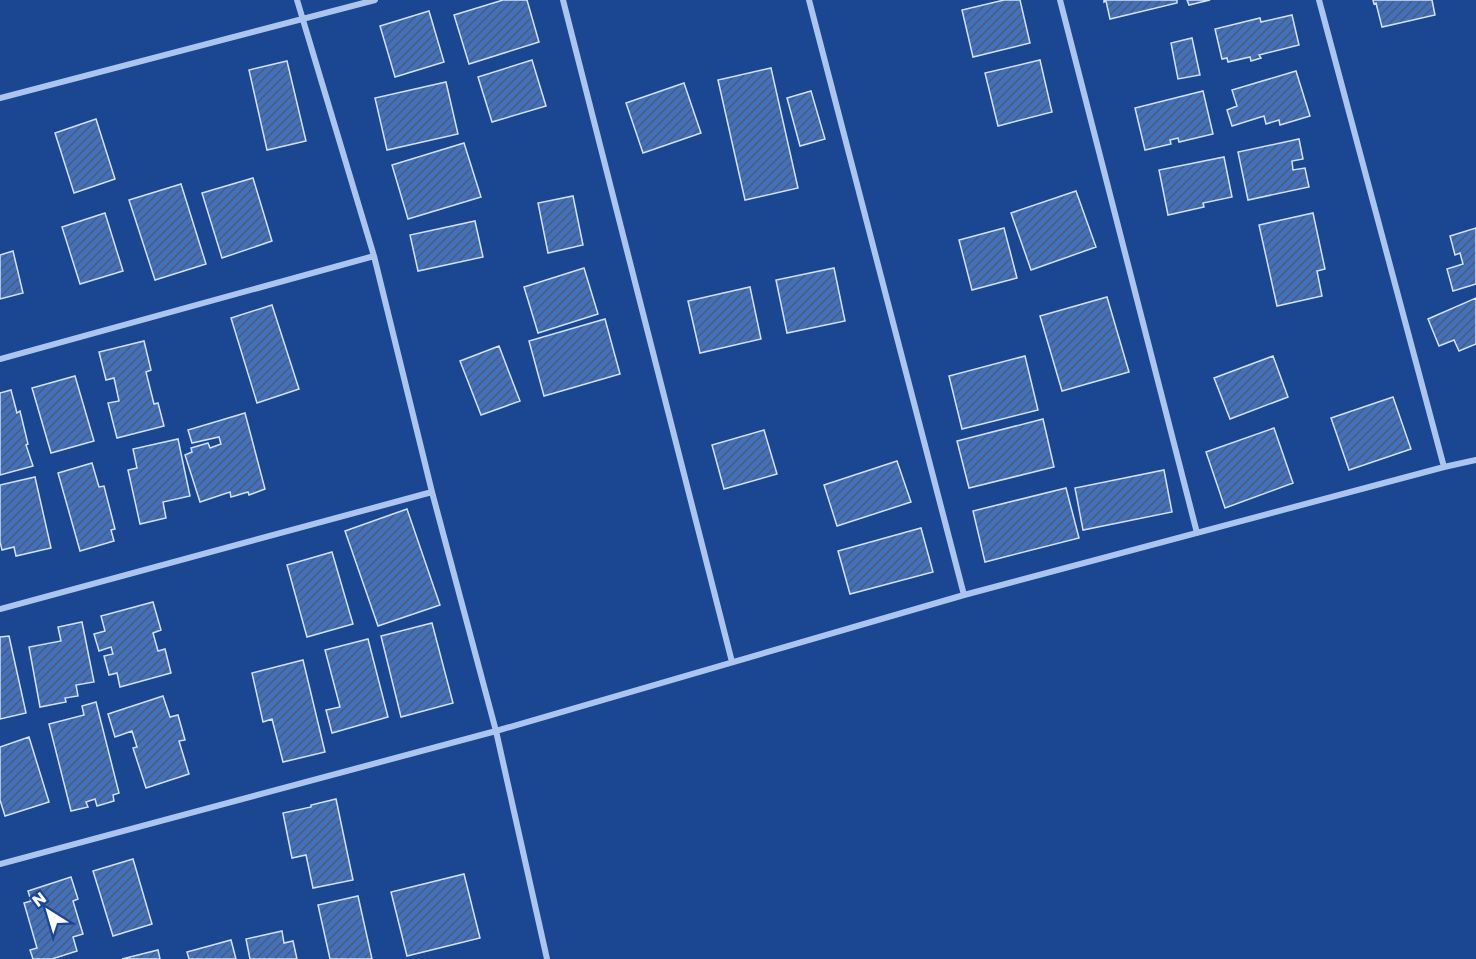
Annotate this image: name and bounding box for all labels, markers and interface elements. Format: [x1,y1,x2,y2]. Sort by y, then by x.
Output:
north arrow [18,881,78,941]
text: N [28,887,51,912]

